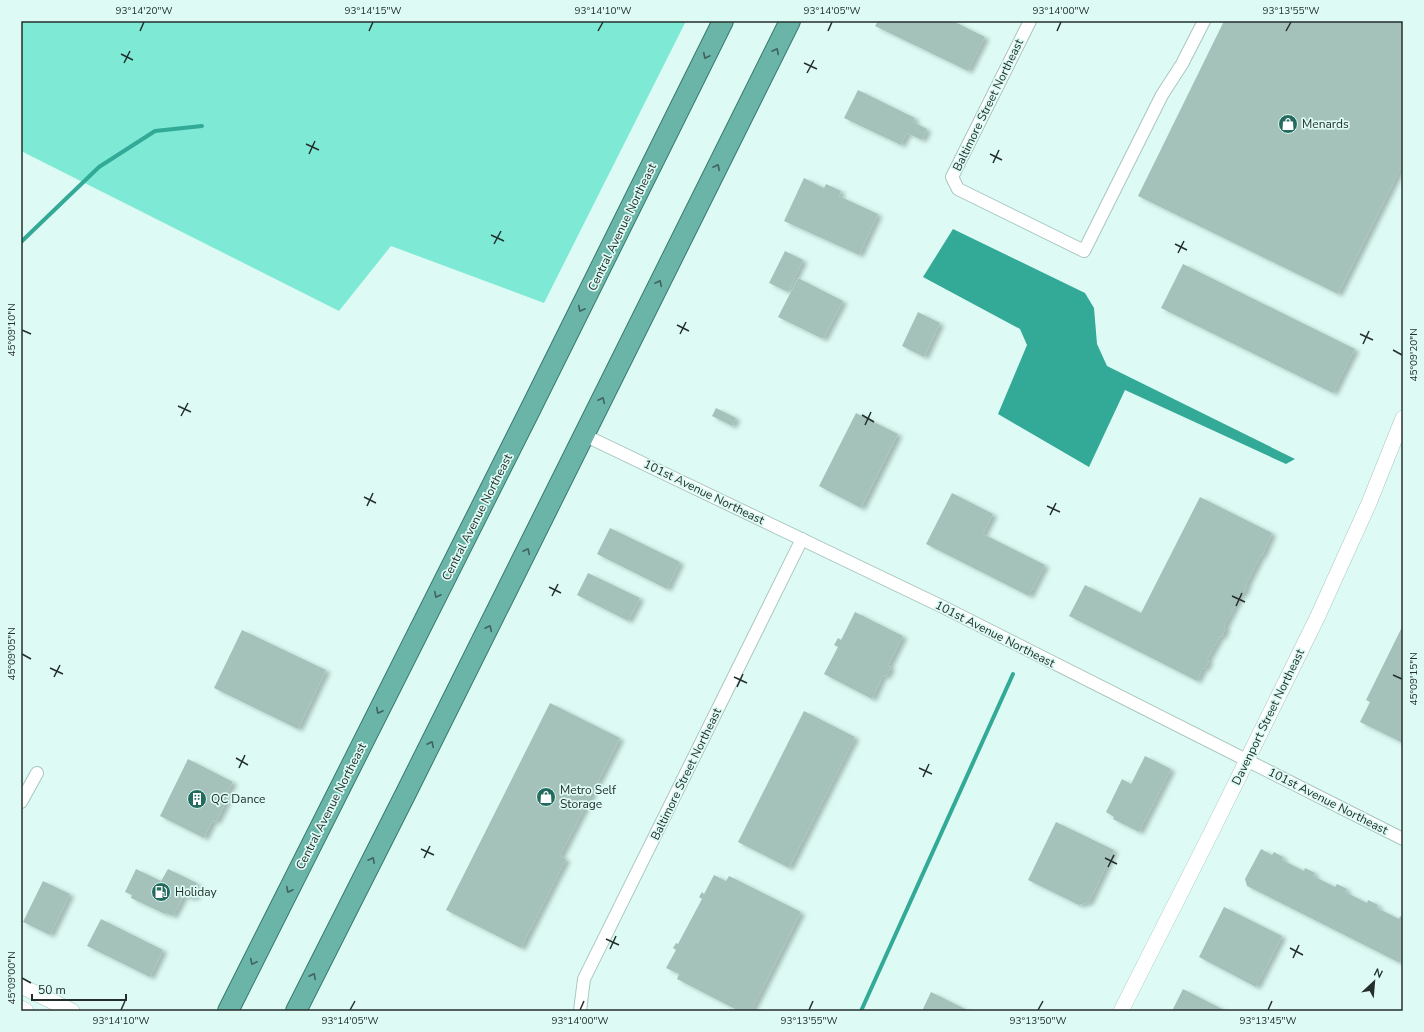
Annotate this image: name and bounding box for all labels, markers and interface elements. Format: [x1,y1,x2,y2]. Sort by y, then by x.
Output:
text: 93°14'20"W [116,4,172,18]
text: 93°14'15"W [345,4,401,18]
text: 93°14'10"W [575,4,631,18]
text: 93°14'05"W [804,4,860,18]
text: 93°14'00"W [1033,4,1089,18]
text: 93°13'55"W [1263,4,1319,18]
street label: Baltimore Street Northeast [949,36,1027,174]
one-way arrow [771,47,778,55]
one-way arrow [703,52,711,59]
shop icon: Menards [1277,113,1299,135]
place label: Menards [1302,116,1349,132]
street label: Central Avenue Northeast [584,160,660,293]
one-way arrow [713,164,720,171]
one-way arrow [655,280,662,287]
text: 45°09'10"N [5,303,19,357]
one-way arrow [578,305,585,312]
text: 45°09'20"N [1407,328,1421,382]
one-way arrow [597,396,605,404]
street label: Central Avenue Northeast [438,450,516,583]
street label: 101st Avenue Northeast [641,456,768,529]
one-way arrow [522,547,530,555]
one-way arrow [434,591,442,598]
street label: 101st Avenue Northeast [932,597,1058,672]
one-way arrow [484,625,491,632]
text: 45°09'05"N [5,627,19,681]
street label: Davenport Street Northeast [1228,645,1308,788]
text: 45°09'15"N [1407,652,1421,706]
street label: Baltimore Street Northeast [647,705,725,843]
one-way arrow [376,707,384,715]
street label: Central Avenue Northeast [292,739,370,872]
one-way arrow [426,741,434,748]
street label: 101st Avenue Northeast [1265,764,1391,839]
place label: Metro Self Storage [560,782,617,812]
shop icon: Metro Self Storage [535,786,557,808]
building icon: QC Dance [186,788,208,810]
place label: QC Dance [211,791,265,807]
one-way arrow [367,857,375,865]
fuel station icon: Holiday [150,881,172,903]
place label: Holiday [175,884,217,900]
one-way arrow [286,886,294,893]
text: 45°09'00"N [5,951,19,1005]
one-way arrow [250,958,258,966]
north arrow [1354,962,1394,1002]
text: N [1371,965,1385,982]
one-way arrow [308,973,316,980]
scale bar [32,976,126,1002]
text: 50 m [38,982,66,998]
text: 93°14'10"W [93,1014,149,1028]
text: 93°14'05"W [322,1014,378,1028]
text: 93°14'00"W [552,1014,608,1028]
text: 93°13'55"W [781,1014,837,1028]
text: 93°13'50"W [1010,1014,1066,1028]
text: 93°13'45"W [1240,1014,1296,1028]

